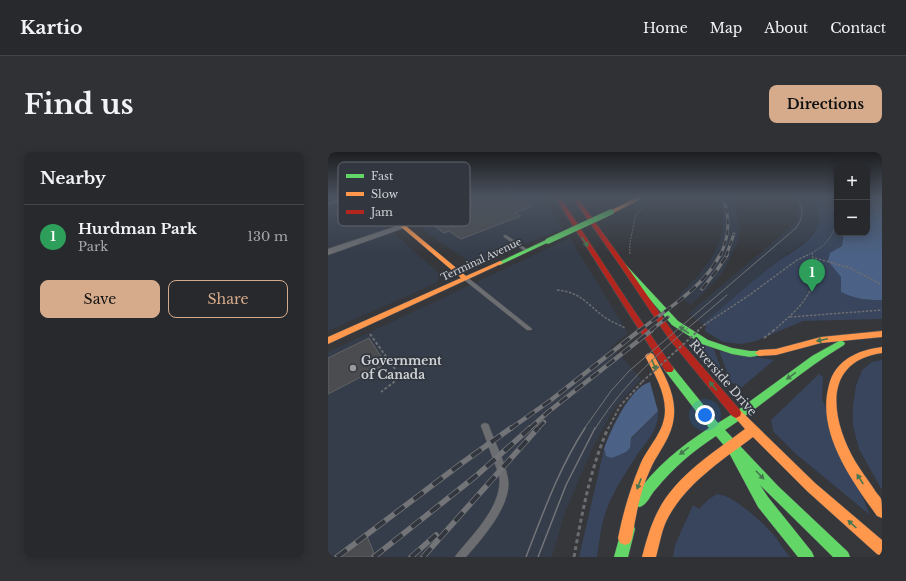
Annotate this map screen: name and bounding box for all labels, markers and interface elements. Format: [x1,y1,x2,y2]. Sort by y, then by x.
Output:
text: Kartio [20,16,83,39]
text: Home [643,19,688,37]
text: Map [710,19,742,37]
text: About [764,19,808,37]
text: Contact [830,19,886,37]
button: Directions [769,85,882,123]
text: Find us [24,87,134,122]
legend [338,162,470,226]
map controls [834,164,870,236]
button: + [834,164,870,200]
text: Nearby [40,168,106,189]
text: Fast [371,169,394,183]
text: Slow [371,187,399,201]
button: − [834,200,870,236]
text: Jam [369,205,393,219]
text: Hurdman Park [78,219,197,238]
text: 1 [50,228,56,245]
text: 130 m [247,228,288,245]
street label: Terminal Avenue [439,235,524,284]
one-way arrow [581,237,589,248]
text: Park [78,238,108,255]
pin: 1 [799,259,825,292]
button: Save [40,280,160,318]
button: Share [168,280,288,318]
one-way arrow [679,326,690,334]
street label: Riverside Drive [686,337,760,419]
one-way arrow [816,338,828,344]
place label: Government of Canada [361,353,442,382]
one-way arrow [651,359,657,370]
marker: Government of Canada [348,363,358,373]
one-way arrow [786,372,796,380]
one-way arrow [708,381,717,391]
your location [695,405,715,425]
one-way arrow [679,447,690,455]
one-way arrow [755,470,764,480]
one-way arrow [856,473,864,484]
one-way arrow [635,479,641,491]
one-way arrow [847,519,857,528]

